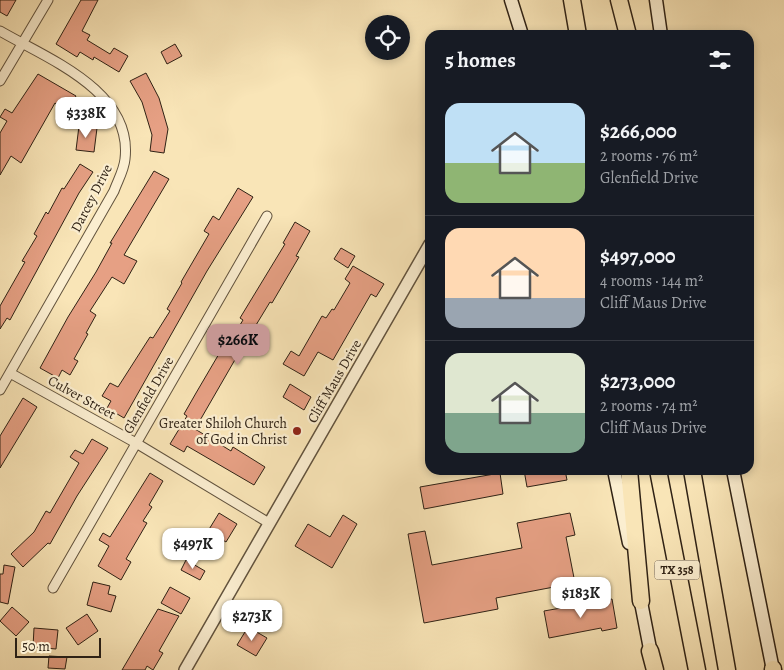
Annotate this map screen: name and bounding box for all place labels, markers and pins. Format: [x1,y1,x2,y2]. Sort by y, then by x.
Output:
pin: $338K [51,96,121,139]
pin: $266K [203,324,273,366]
place label: Greater Shiloh Church of God in Christ [159,414,288,449]
marker: Greater Shiloh Church of God in Christ [291,425,303,437]
pin: $497K [158,528,228,570]
pin: $183K [546,576,616,619]
pin: $273K [217,600,287,642]

